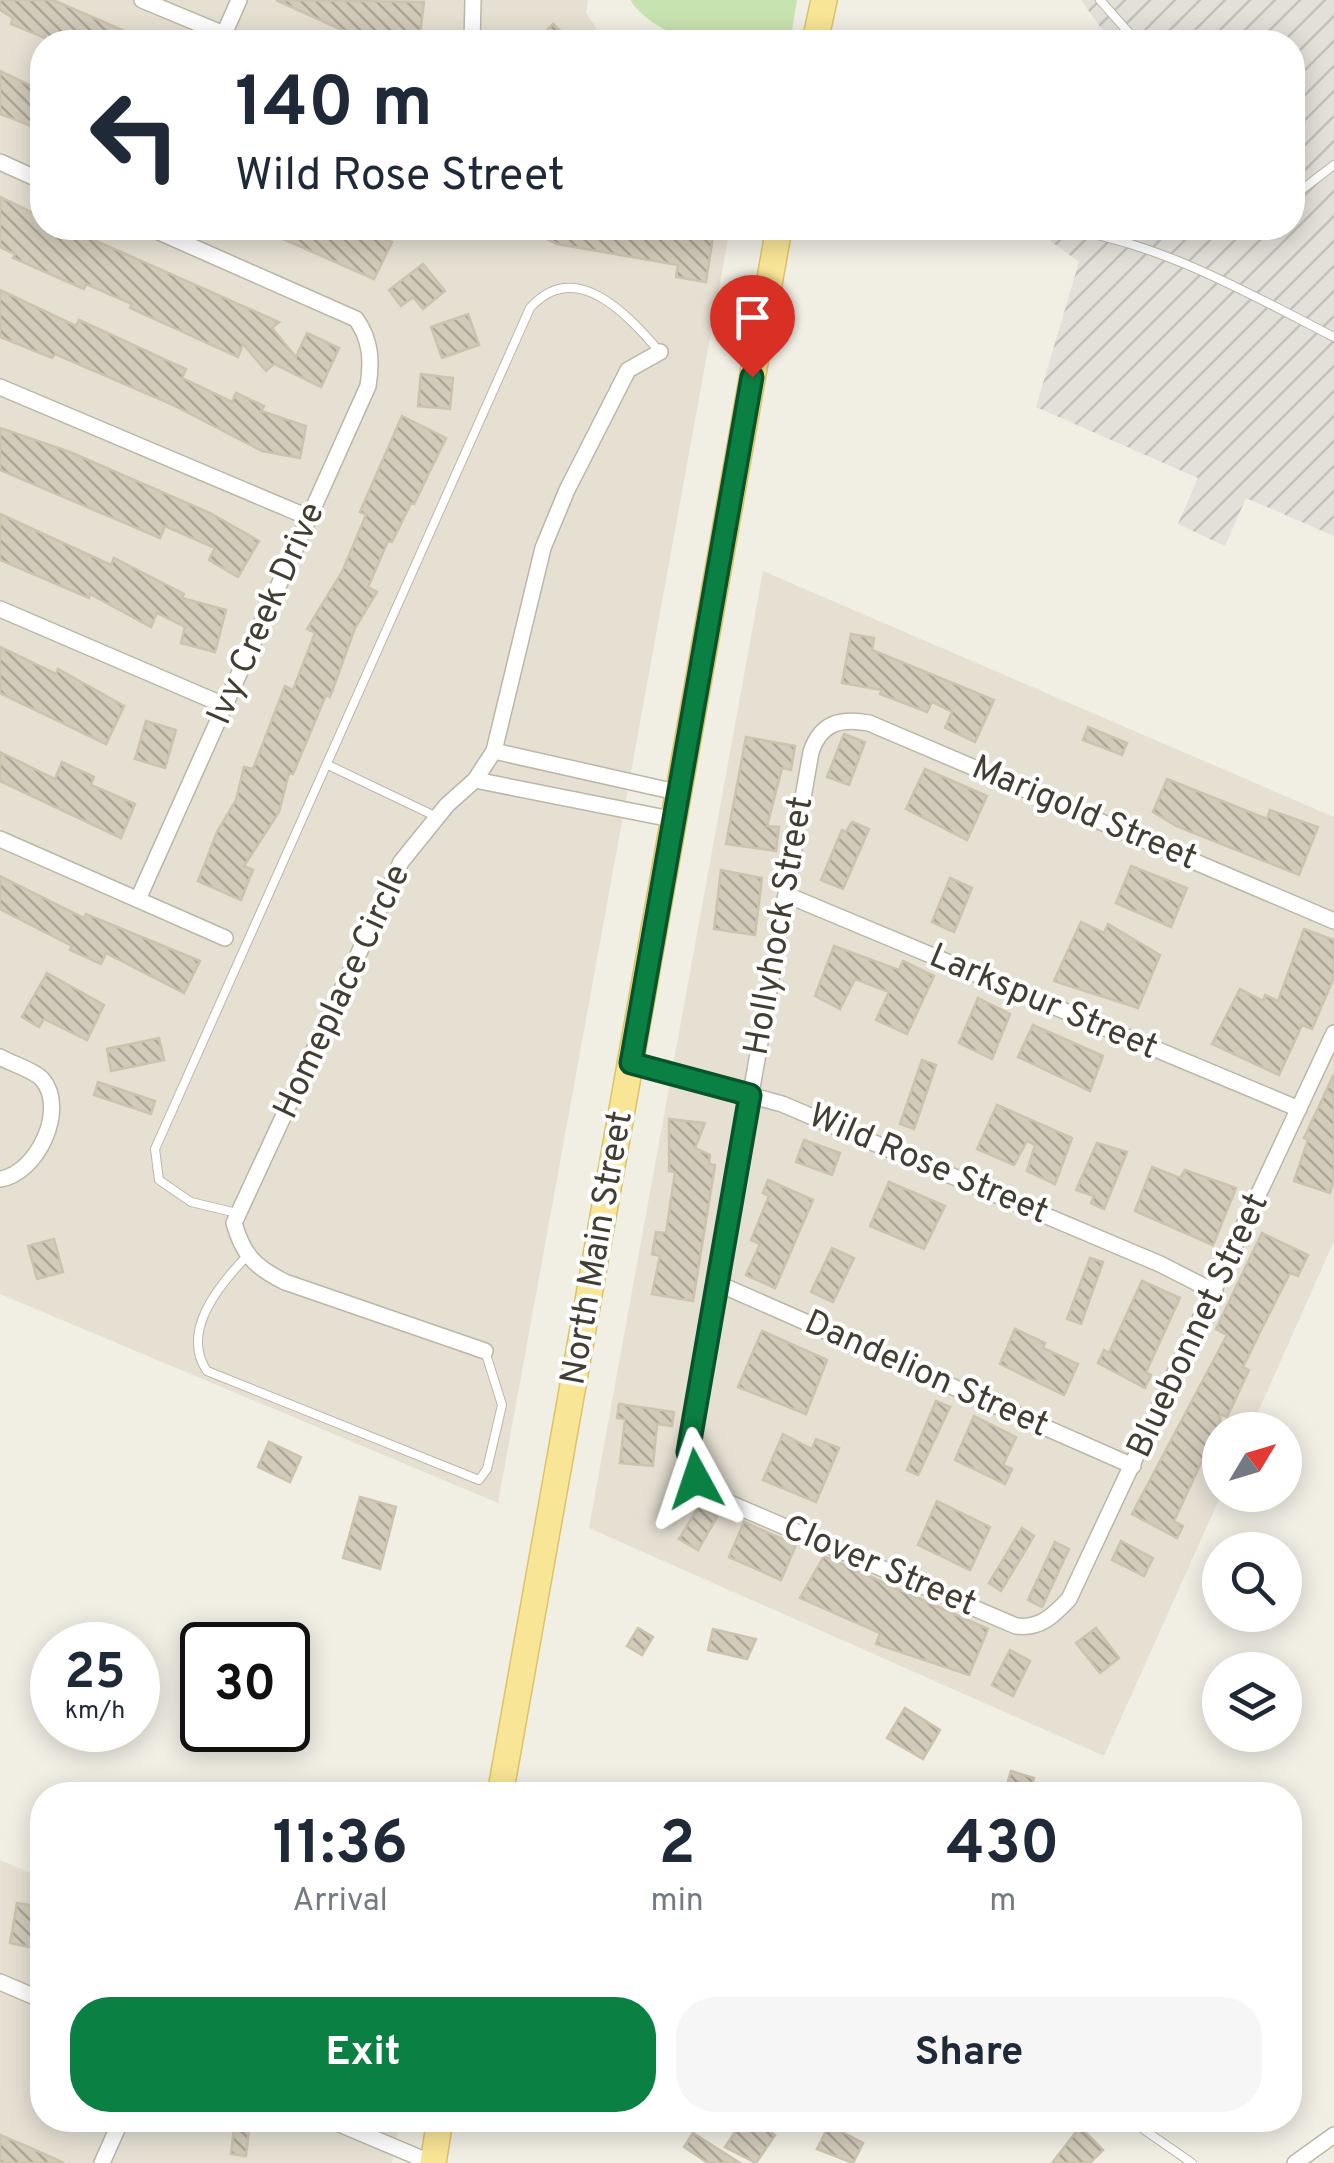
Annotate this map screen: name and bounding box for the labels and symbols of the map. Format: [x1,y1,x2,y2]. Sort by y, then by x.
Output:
pin [710,275,795,378]
street label: Ivy Creek Drive [198,496,336,732]
street label: Marigold Street [965,747,1203,881]
street label: Hollyhock Street [736,793,824,1059]
street label: Homeplace Circle [265,858,421,1126]
street label: Larkspur Street [922,935,1164,1071]
street label: Wild Rose Street [801,1095,1055,1235]
street label: North Main Street [552,1108,644,1388]
street label: Bluebonnet Street [1118,1187,1280,1465]
street label: Dandelion Street [797,1302,1055,1448]
north arrow [1202,1412,1302,1512]
position arrow [644,1427,748,1531]
street label: Clover Street [775,1506,983,1628]
speed limit sign: 30 [180,1622,310,1752]

